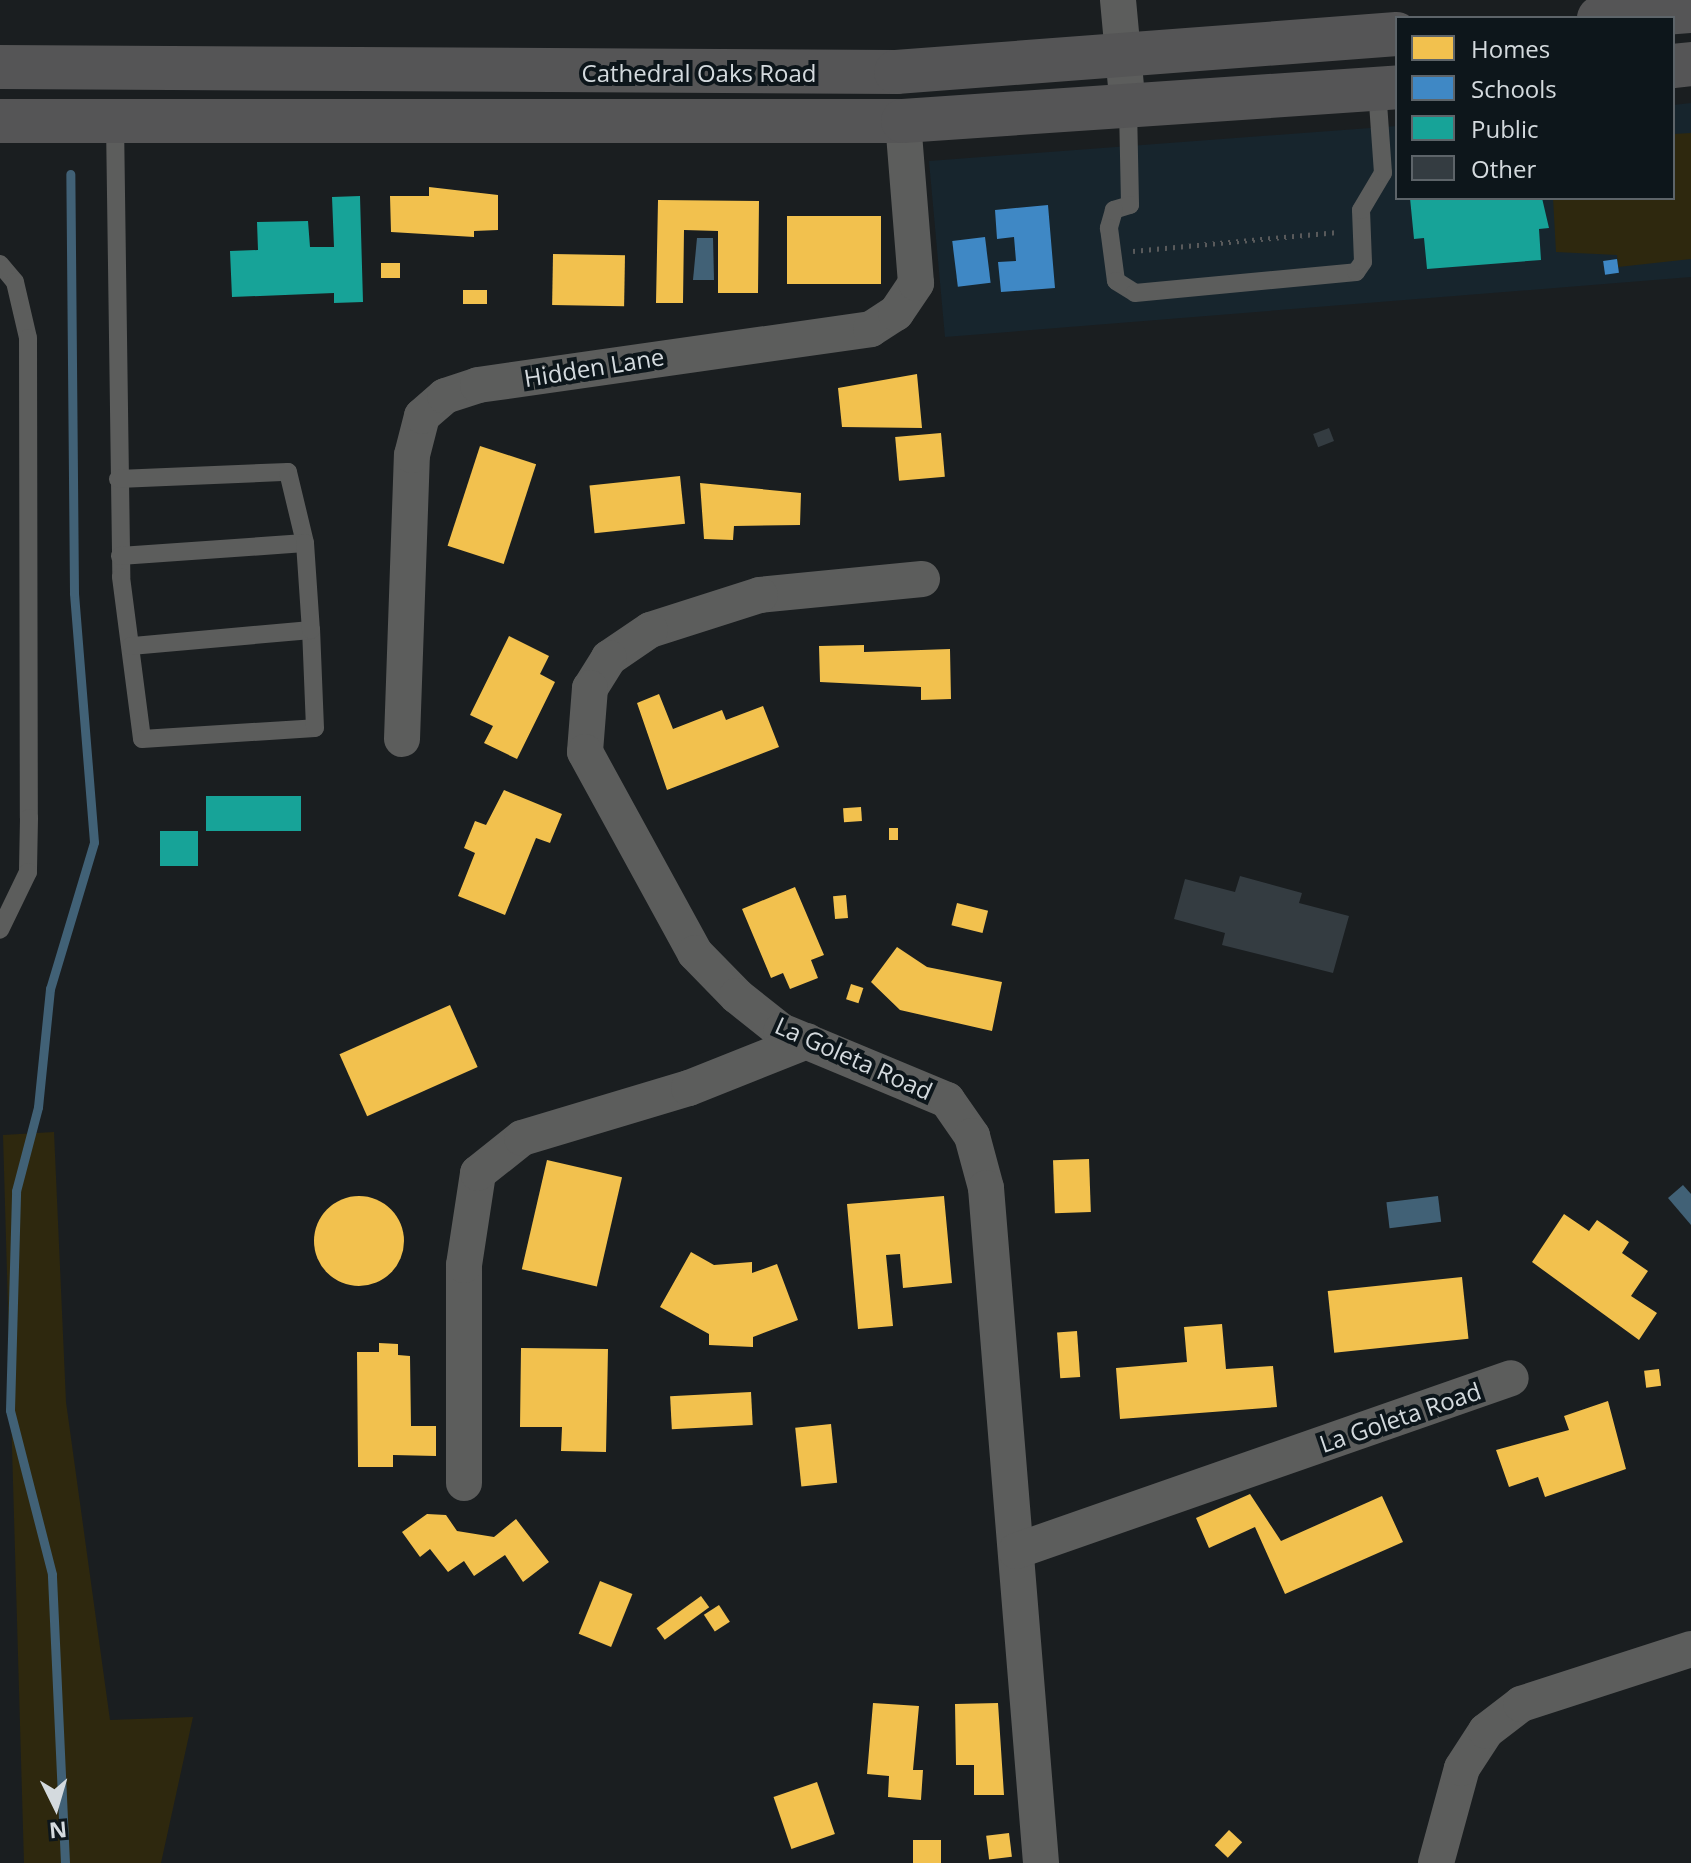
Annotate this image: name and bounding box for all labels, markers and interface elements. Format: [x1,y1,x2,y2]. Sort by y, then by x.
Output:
legend [1395,16,1675,200]
text: Homes [1471,32,1550,65]
street label: Cathedral Oaks Road [582,59,816,87]
text: Schools [1471,72,1557,105]
text: Public [1471,112,1538,145]
text: Other [1471,152,1536,185]
street label: Hidden Lane [522,342,666,392]
street label: La Goleta Road [771,1010,937,1106]
street label: La Goleta Road [1315,1376,1485,1458]
north arrow [16,1767,96,1847]
text: N [48,1815,68,1847]

